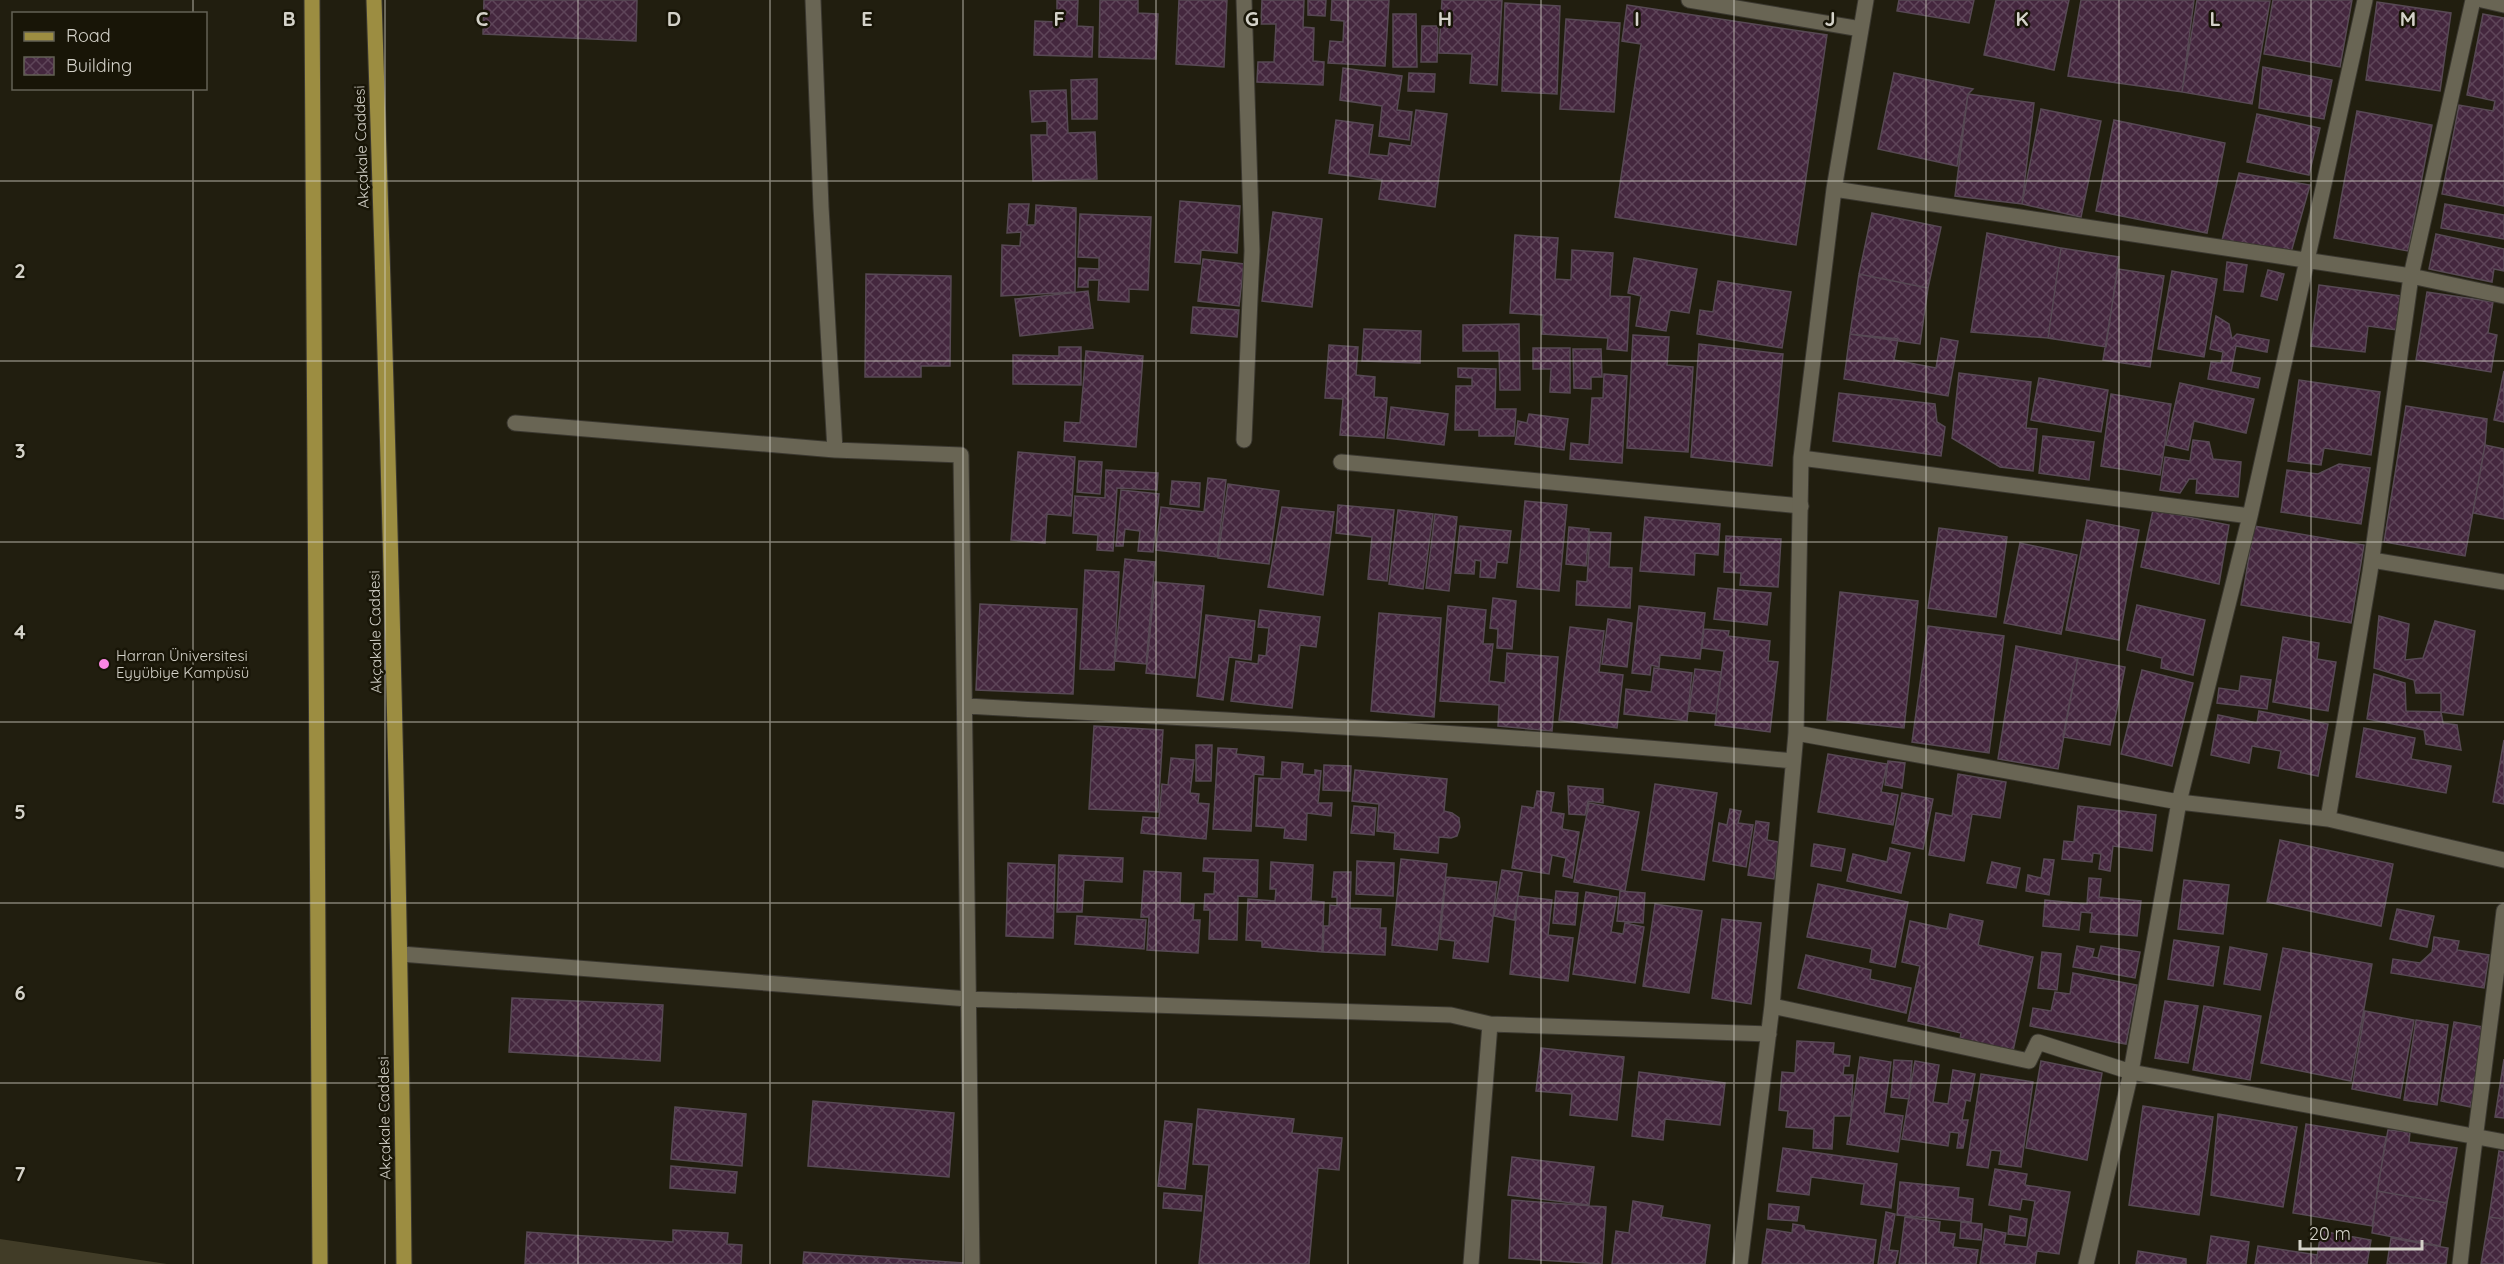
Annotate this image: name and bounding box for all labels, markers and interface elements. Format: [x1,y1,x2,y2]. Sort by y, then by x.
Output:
text: B [282,6,296,31]
text: C [476,6,489,31]
text: D [667,6,681,31]
text: E [861,6,873,31]
text: F [1053,6,1065,31]
text: G [1245,6,1259,31]
text: H [1438,6,1452,31]
text: I [1634,6,1640,31]
text: J [1824,6,1836,31]
text: K [2015,6,2029,31]
text: L [2209,6,2221,31]
text: M [2400,6,2416,31]
legend [12,12,207,90]
text: Road [66,24,111,47]
text: Building [66,54,132,77]
street label: Akçakale Caddesi [349,85,373,209]
text: 2 [14,258,26,283]
text: 3 [15,438,25,463]
street label: Akçakale Caddesi [364,570,386,694]
text: 4 [14,619,26,644]
place label: Harran Üniversitesi Eyyübiye Kampüsü [116,646,249,682]
marker: Harran Üniversitesi Eyyübiye Kampüsü [97,657,111,671]
text: 5 [14,799,26,824]
text: 6 [14,980,26,1005]
street label: Akçakale Caddesi [373,1056,395,1180]
text: 7 [15,1161,26,1186]
scale bar [2300,1213,2422,1251]
text: 20 m [2309,1222,2351,1245]

